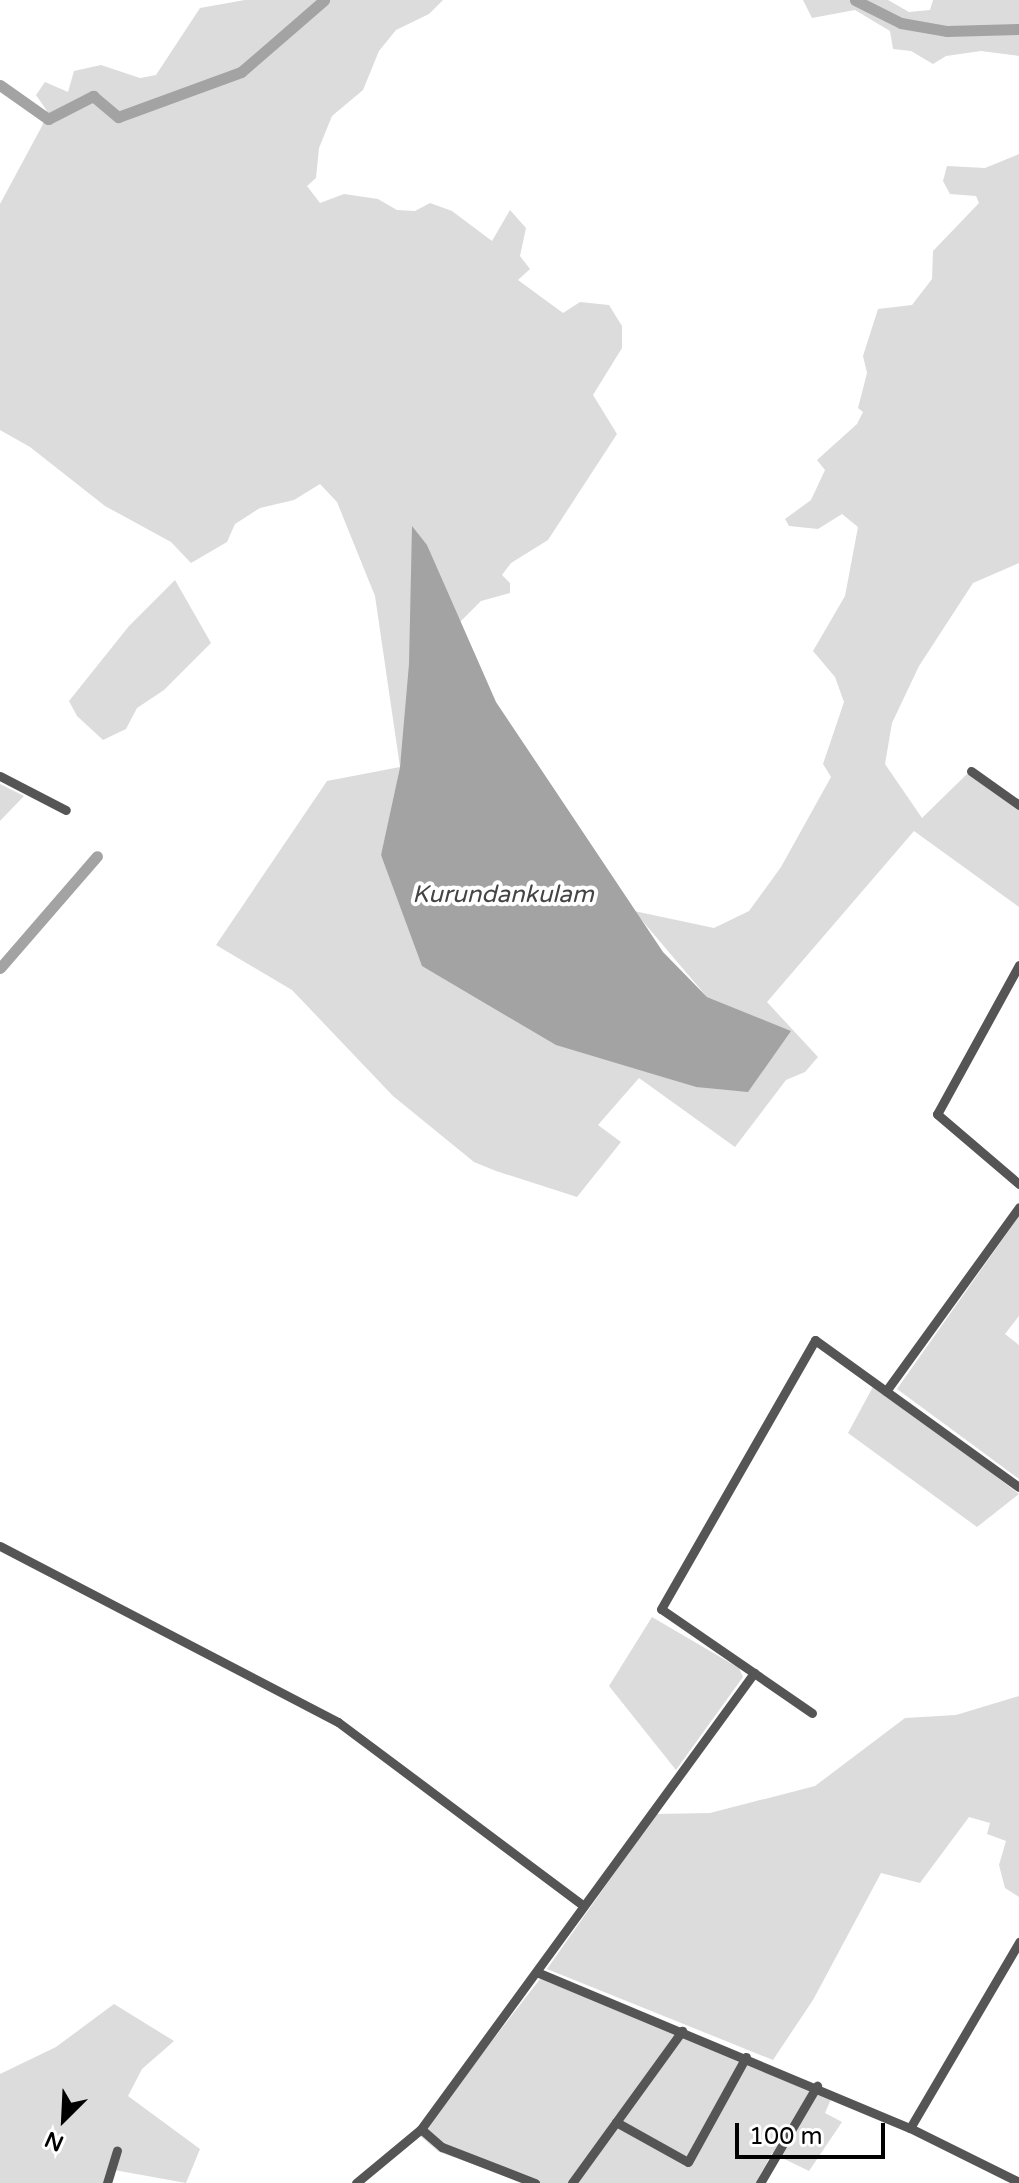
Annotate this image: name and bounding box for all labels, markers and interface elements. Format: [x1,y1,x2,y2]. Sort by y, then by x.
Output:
water label: Kurundankulam [412,881,594,909]
north arrow [24,2079,104,2159]
scale bar [739,2107,889,2157]
text: 100 m [749,2122,823,2151]
text: N [41,2125,68,2156]

